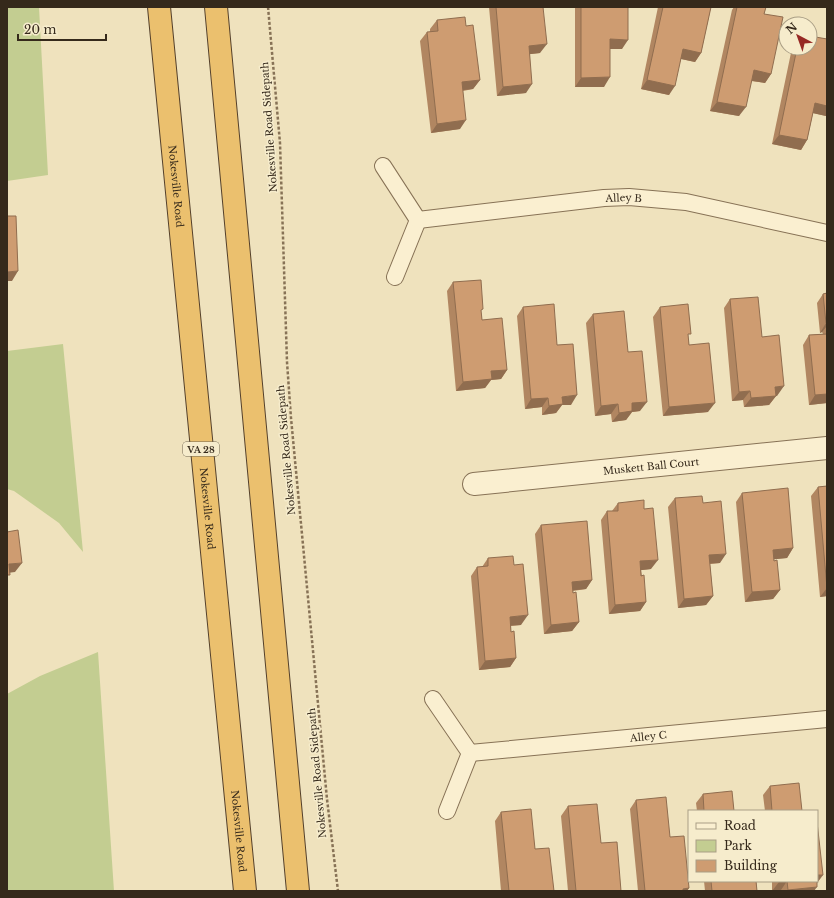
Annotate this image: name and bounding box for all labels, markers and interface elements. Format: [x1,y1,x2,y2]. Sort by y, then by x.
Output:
scale bar [18,16,106,42]
north arrow [778,16,818,56]
text: N [783,19,800,37]
text: 20 m [24,22,56,37]
street label: Nokesville Road Sidepath [258,61,280,193]
street label: Nokesville Road [166,144,187,228]
street label: Alley B [604,190,643,205]
street label: Nokesville Road Sidepath [274,384,298,516]
road number: VA 28 [183,442,219,456]
street label: Muskett Ball Court [602,455,700,477]
street label: Nokesville Road [197,467,218,551]
street label: Nokesville Road Sidepath [305,707,329,839]
street label: Alley C [628,728,667,744]
street label: Nokesville Road [229,789,250,873]
legend [688,810,818,882]
text: Road [724,818,756,833]
text: Park [724,838,752,853]
text: Building [724,858,778,873]

